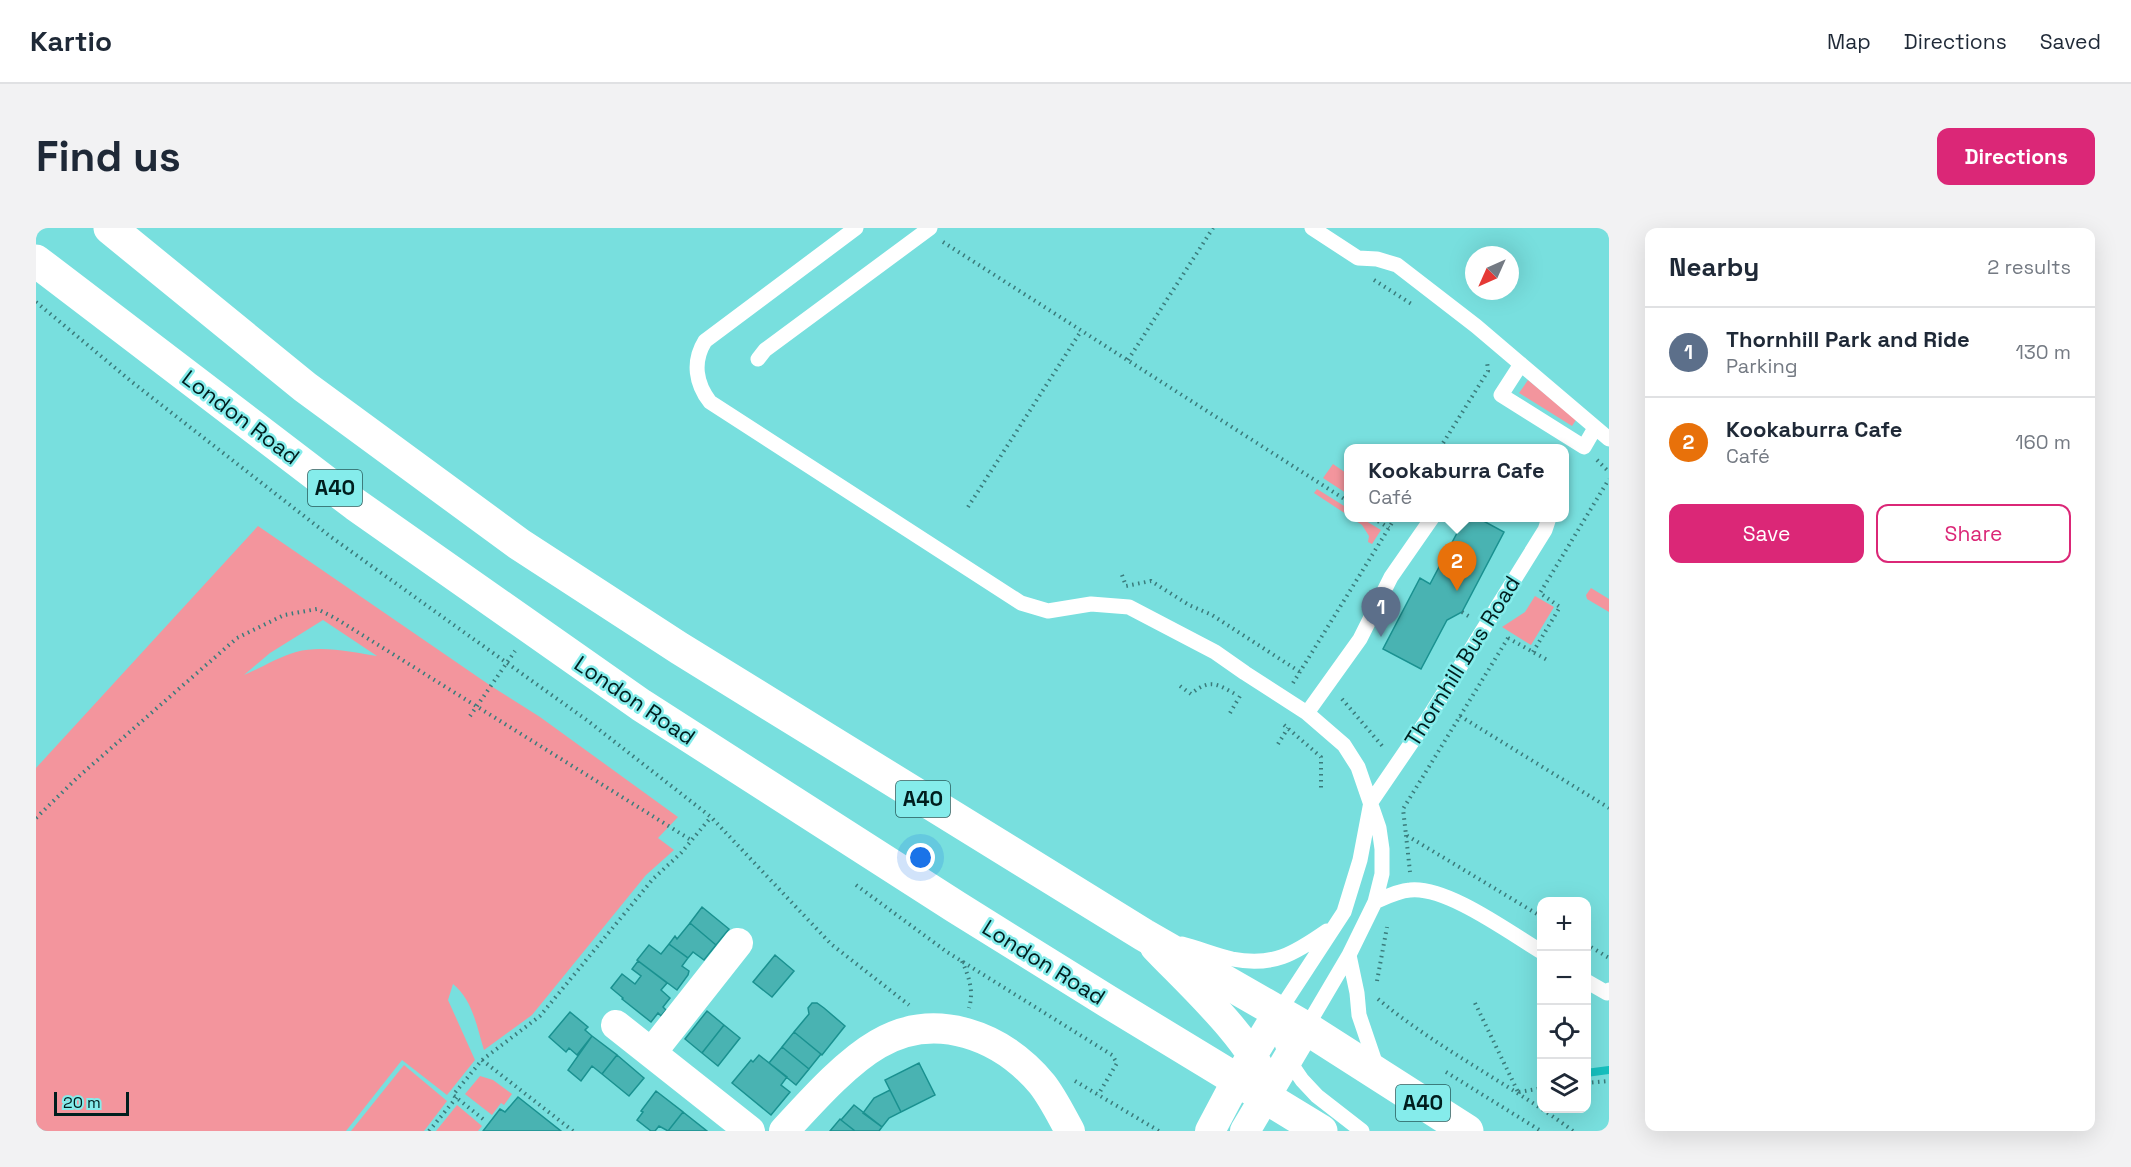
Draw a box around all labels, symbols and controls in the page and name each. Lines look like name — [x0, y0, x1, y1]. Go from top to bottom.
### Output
text: Kartio — [30, 23, 112, 59]
text: Map — [1827, 28, 1871, 55]
text: Directions — [1904, 28, 2007, 55]
text: Saved — [2040, 28, 2101, 55]
button: Directions — [1937, 128, 2095, 185]
text: Find us — [36, 130, 181, 183]
north arrow — [1465, 246, 1519, 300]
text: Nearby — [1669, 250, 1759, 284]
text: 2 results — [1987, 254, 2071, 280]
text: Thornhill Park and Ride — [1726, 325, 1970, 353]
text: 1 — [1684, 339, 1693, 365]
text: 130 m — [2015, 339, 2071, 365]
text: Parking — [1726, 353, 1798, 379]
street label: London Road — [177, 364, 305, 470]
text: Kookaburra Cafe — [1726, 415, 1902, 443]
text: 2 — [1683, 429, 1694, 455]
text: 160 m — [2015, 429, 2071, 455]
text: Café — [1726, 443, 1770, 469]
popup — [1344, 444, 1569, 522]
text: Kookaburra Cafe — [1368, 456, 1545, 484]
road number: A40 — [308, 470, 362, 506]
text: Café — [1368, 484, 1412, 510]
button: Save — [1669, 504, 1864, 563]
button: Share — [1876, 504, 2071, 563]
pin: 2 — [1438, 542, 1476, 591]
street label: Thornhill Bus Road — [1398, 570, 1526, 752]
pin: 1 — [1362, 588, 1400, 637]
street label: London Road — [569, 649, 701, 751]
road number: A40 — [896, 781, 950, 817]
your location — [906, 843, 935, 872]
map controls — [1537, 897, 1591, 1113]
button: + — [1537, 897, 1591, 951]
street label: London Road — [977, 913, 1111, 1011]
button: − — [1537, 951, 1591, 1005]
button: locate — [1537, 1005, 1591, 1059]
button: layers — [1537, 1059, 1591, 1113]
road number: A40 — [1396, 1085, 1450, 1121]
scale bar — [54, 1089, 129, 1116]
text: 20 m — [63, 1092, 101, 1113]

